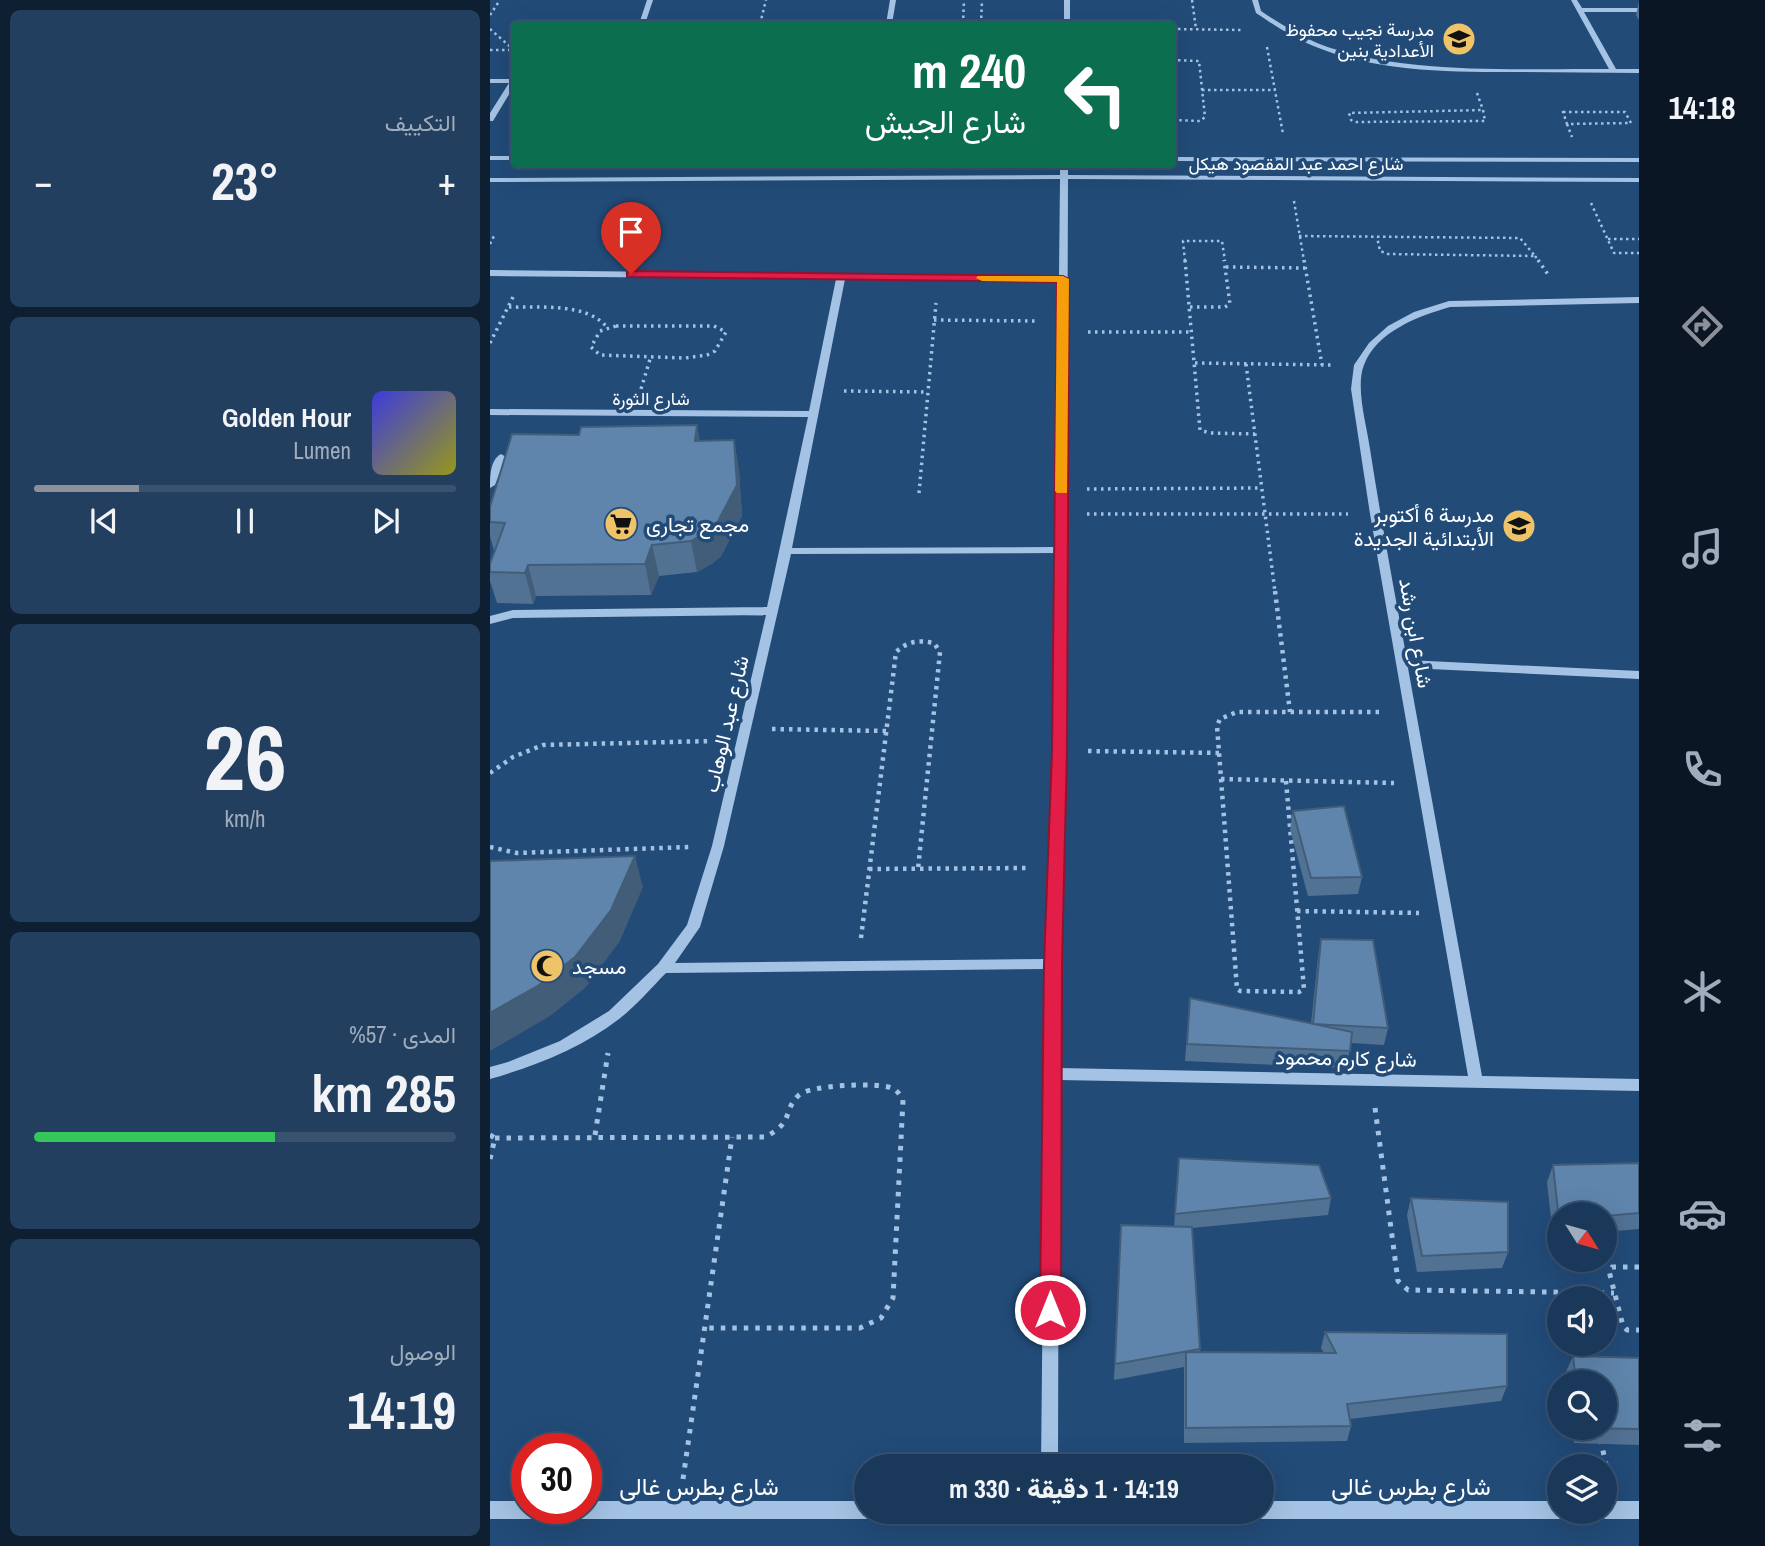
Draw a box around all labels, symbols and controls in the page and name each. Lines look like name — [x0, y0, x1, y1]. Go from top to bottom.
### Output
place label: مدرسة نجيب محفوظ الأعدادية بنين — [1286, 17, 1434, 63]
school or university icon: مدرسة نجيب محفوظ الأعدادية بنين — [1440, 20, 1478, 58]
text: 240 m — [912, 37, 1026, 103]
icon: left — [1050, 49, 1141, 140]
text: 14:18 — [1668, 86, 1736, 129]
text: شارع الجيش — [865, 100, 1026, 143]
text: التكييف — [385, 107, 456, 138]
text: 23° — [211, 146, 279, 216]
street label: شارع احمد عبد المقصود هيكل — [1189, 151, 1403, 176]
text: − — [34, 156, 52, 207]
text: + — [438, 156, 456, 207]
pin — [601, 202, 661, 274]
icon: arrive — [612, 213, 650, 251]
icon: directions — [1678, 302, 1727, 351]
street label: شارع الثورة — [612, 386, 690, 411]
text: Golden Hour — [222, 400, 351, 435]
text: Lumen — [293, 435, 351, 466]
place label: مدرسة 6 أكتوبر الأبتدائية الجديدة — [1354, 500, 1494, 553]
icon: previous — [85, 502, 123, 540]
icon: pause — [226, 502, 264, 540]
icon: next — [367, 502, 405, 540]
supermarket icon: مجمع تجارى — [602, 505, 640, 543]
school or university icon: مدرسة 6 أكتوبر الأبتدائية الجديدة — [1500, 507, 1538, 545]
place label: مجمع تجارى — [646, 510, 749, 539]
icon: music — [1678, 524, 1727, 573]
street label: شارع ابن رشد — [1392, 576, 1440, 690]
street label: شارع عبد الوهاب — [696, 653, 756, 795]
text: 26 — [204, 696, 287, 818]
icon: phone — [1678, 745, 1727, 794]
text: km/h — [225, 803, 265, 834]
mosque icon: مسجد — [528, 947, 566, 985]
place label: مسجد — [572, 952, 626, 981]
icon: climate — [1678, 967, 1727, 1016]
text: المدى · 57% — [349, 1019, 456, 1050]
street label: شارع كارم محمود — [1275, 1042, 1417, 1074]
text: 285 km — [311, 1058, 456, 1128]
icon: car — [1678, 1189, 1727, 1238]
north arrow — [1547, 1202, 1617, 1272]
map controls — [1547, 1202, 1617, 1524]
position arrow — [1013, 1273, 1087, 1347]
button: sound — [1547, 1286, 1617, 1356]
text: الوصول — [390, 1336, 456, 1367]
button: search — [1547, 1370, 1617, 1440]
text: 14:19 — [347, 1375, 456, 1445]
icon: filters — [1678, 1411, 1727, 1460]
speed limit sign: 30 — [511, 1433, 602, 1524]
button: layers — [1547, 1454, 1617, 1524]
street label: شارع بطرس غالى — [619, 1470, 779, 1503]
street label: شارع بطرس غالى — [1331, 1470, 1491, 1503]
text: 14:19 · 1 دقيقة · 330 m — [949, 1471, 1179, 1506]

